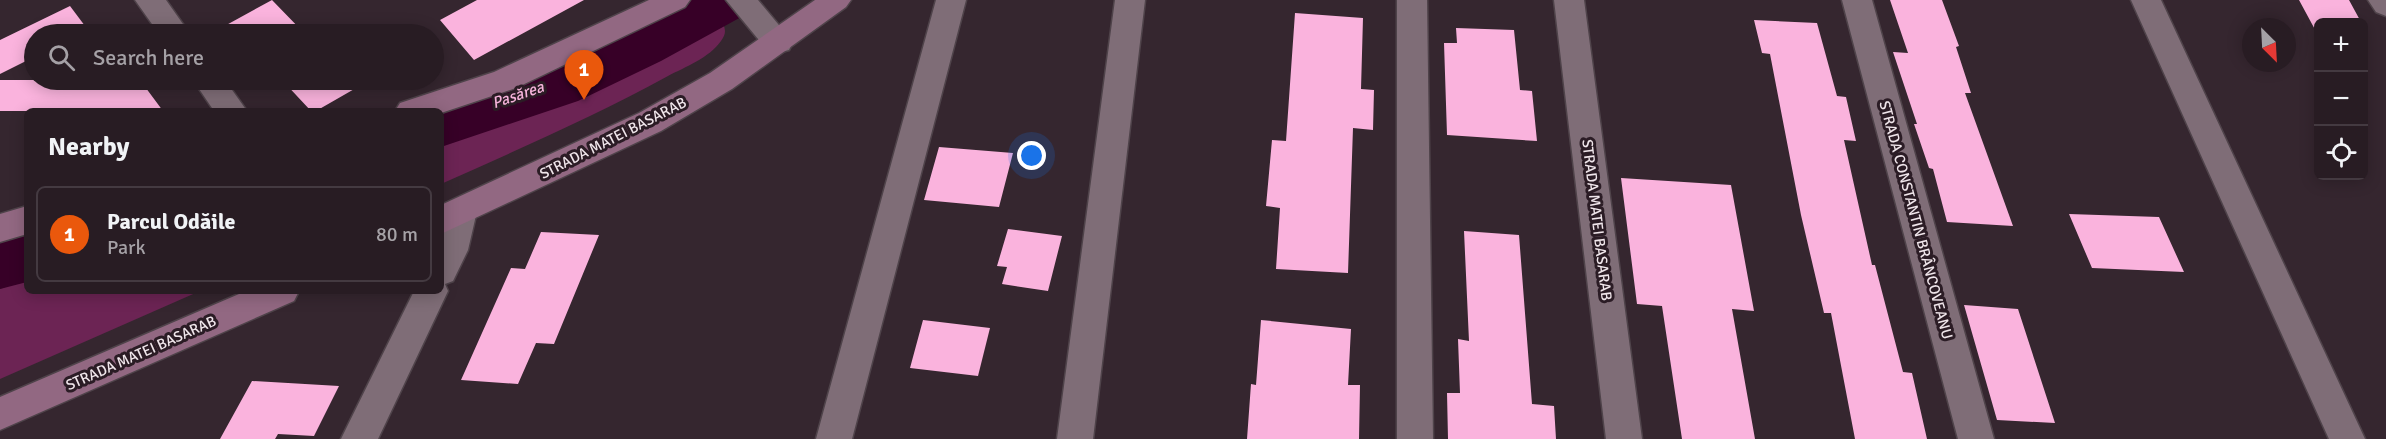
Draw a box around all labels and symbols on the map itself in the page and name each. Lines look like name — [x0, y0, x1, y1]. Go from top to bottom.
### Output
north arrow — [2242, 18, 2296, 72]
pin: 1 — [564, 51, 604, 100]
water label: Pasărea — [489, 77, 547, 113]
street label: STRADA MATEI BASARAB — [537, 93, 689, 183]
street label: STRADA CONSTANTIN BRÂNCOVEANU — [1875, 99, 1957, 341]
street label: STRADA MATEI BASARAB — [1578, 138, 1616, 302]
your location — [1017, 141, 1046, 170]
street label: STRADA MATEI BASARAB — [63, 312, 219, 394]

